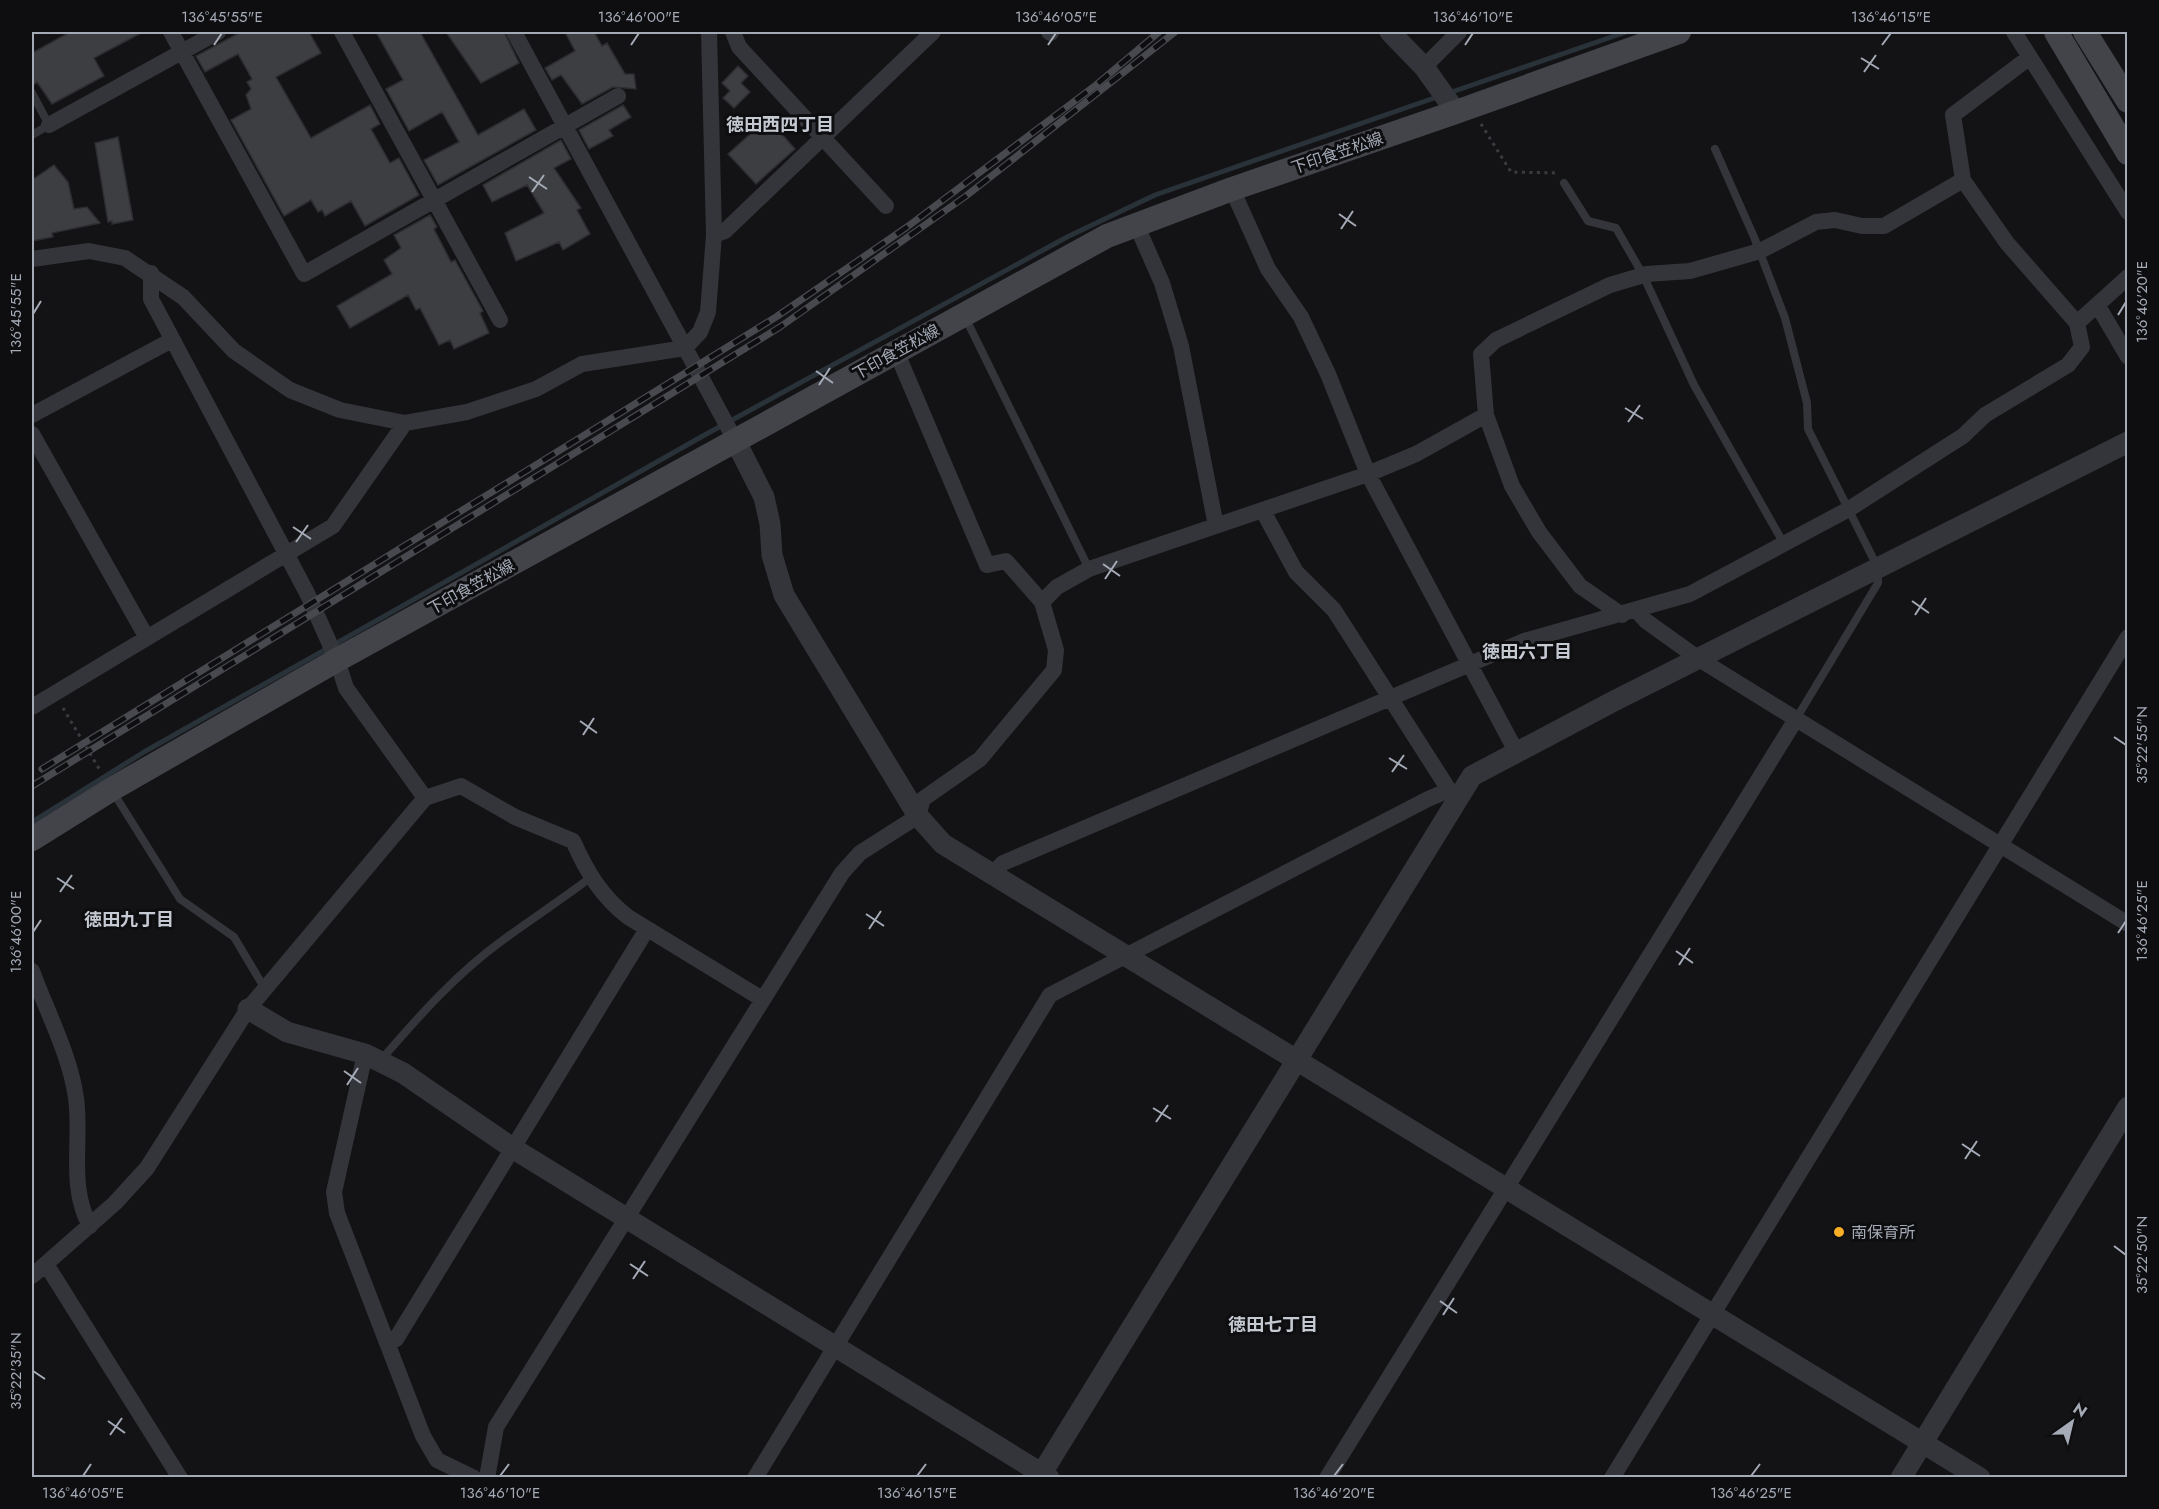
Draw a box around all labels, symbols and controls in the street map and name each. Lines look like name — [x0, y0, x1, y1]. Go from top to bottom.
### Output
text: 136°45'55"E — [181, 6, 263, 28]
text: 136°46'00"E — [598, 6, 680, 28]
text: 136°46'05"E — [1015, 6, 1097, 28]
text: 136°46'10"E — [1433, 6, 1513, 28]
text: 136°46'15"E — [1851, 6, 1931, 28]
district label: 徳田西四丁目 — [726, 112, 834, 138]
street label: 下印食笠松線 — [1288, 126, 1386, 180]
text: 136°46'20"E — [2131, 261, 2153, 343]
text: 136°45'55"E — [5, 273, 27, 355]
street label: 下印食笠松線 — [848, 319, 944, 385]
street label: 下印食笠松線 — [423, 554, 519, 620]
district label: 徳田六丁目 — [1482, 639, 1572, 665]
text: 35°22'55"N — [2131, 706, 2153, 784]
text: 136°46'25"E — [2131, 880, 2153, 962]
text: 136°46'00"E — [5, 891, 27, 973]
district label: 徳田九丁目 — [84, 907, 174, 933]
text: 35°22'50"N — [2131, 1216, 2153, 1294]
place label: 南保育所 — [1851, 1221, 1915, 1244]
marker: 南保育所 — [1832, 1225, 1846, 1239]
district label: 徳田七丁目 — [1228, 1312, 1318, 1338]
text: 35°22'35"N — [5, 1332, 27, 1410]
north arrow — [2042, 1392, 2102, 1452]
text: N — [2068, 1397, 2092, 1423]
text: 136°46'05"E — [42, 1482, 124, 1504]
text: 136°46'10"E — [460, 1482, 540, 1504]
text: 136°46'15"E — [877, 1482, 957, 1504]
text: 136°46'20"E — [1293, 1482, 1375, 1504]
text: 136°46'25"E — [1710, 1482, 1792, 1504]

